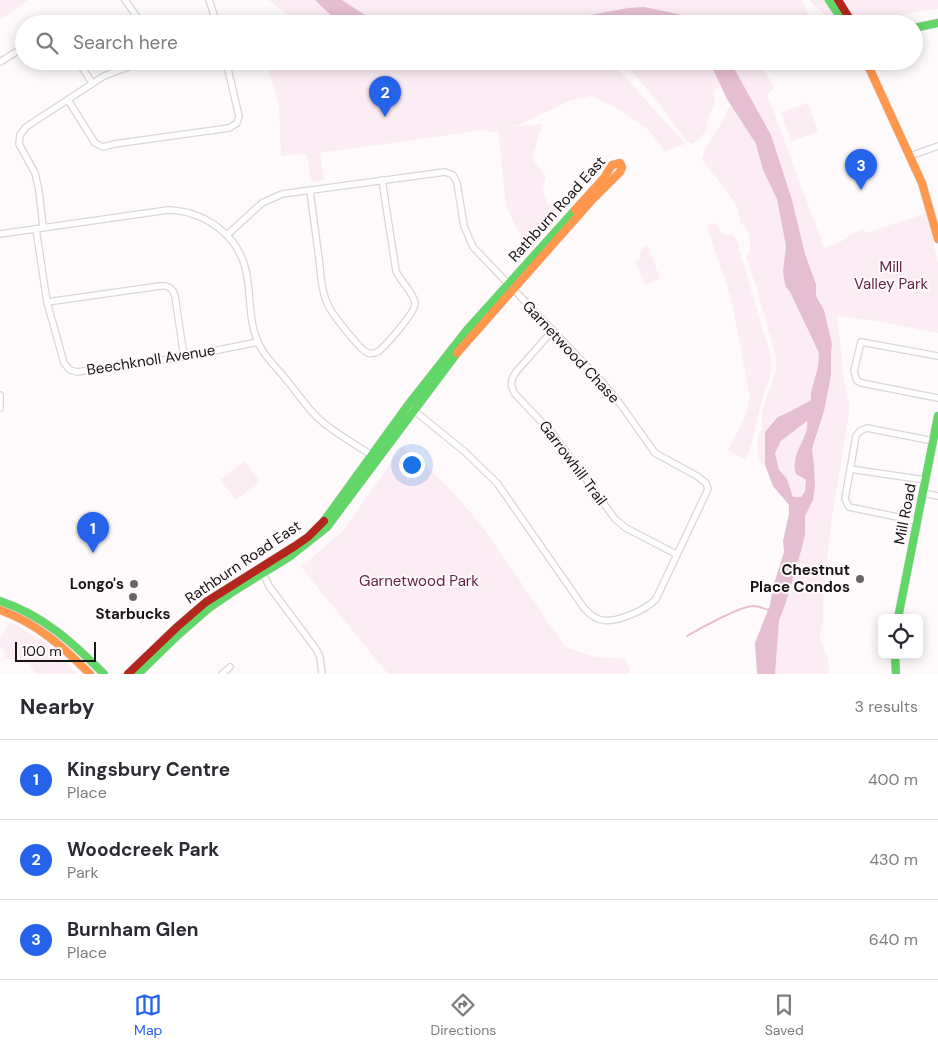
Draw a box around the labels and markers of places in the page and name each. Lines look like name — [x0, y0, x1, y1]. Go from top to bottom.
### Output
pin: 2 — [369, 76, 401, 117]
pin: 3 — [845, 149, 877, 190]
pin: 1 — [77, 512, 109, 553]
place label: Chestnut Place Condos — [750, 560, 850, 597]
marker: Chestnut Place Condos — [854, 573, 866, 585]
place label: Longo's — [70, 574, 124, 594]
marker: Longo's — [128, 578, 140, 590]
marker: Starbucks — [127, 591, 139, 603]
place label: Starbucks — [96, 604, 170, 624]

